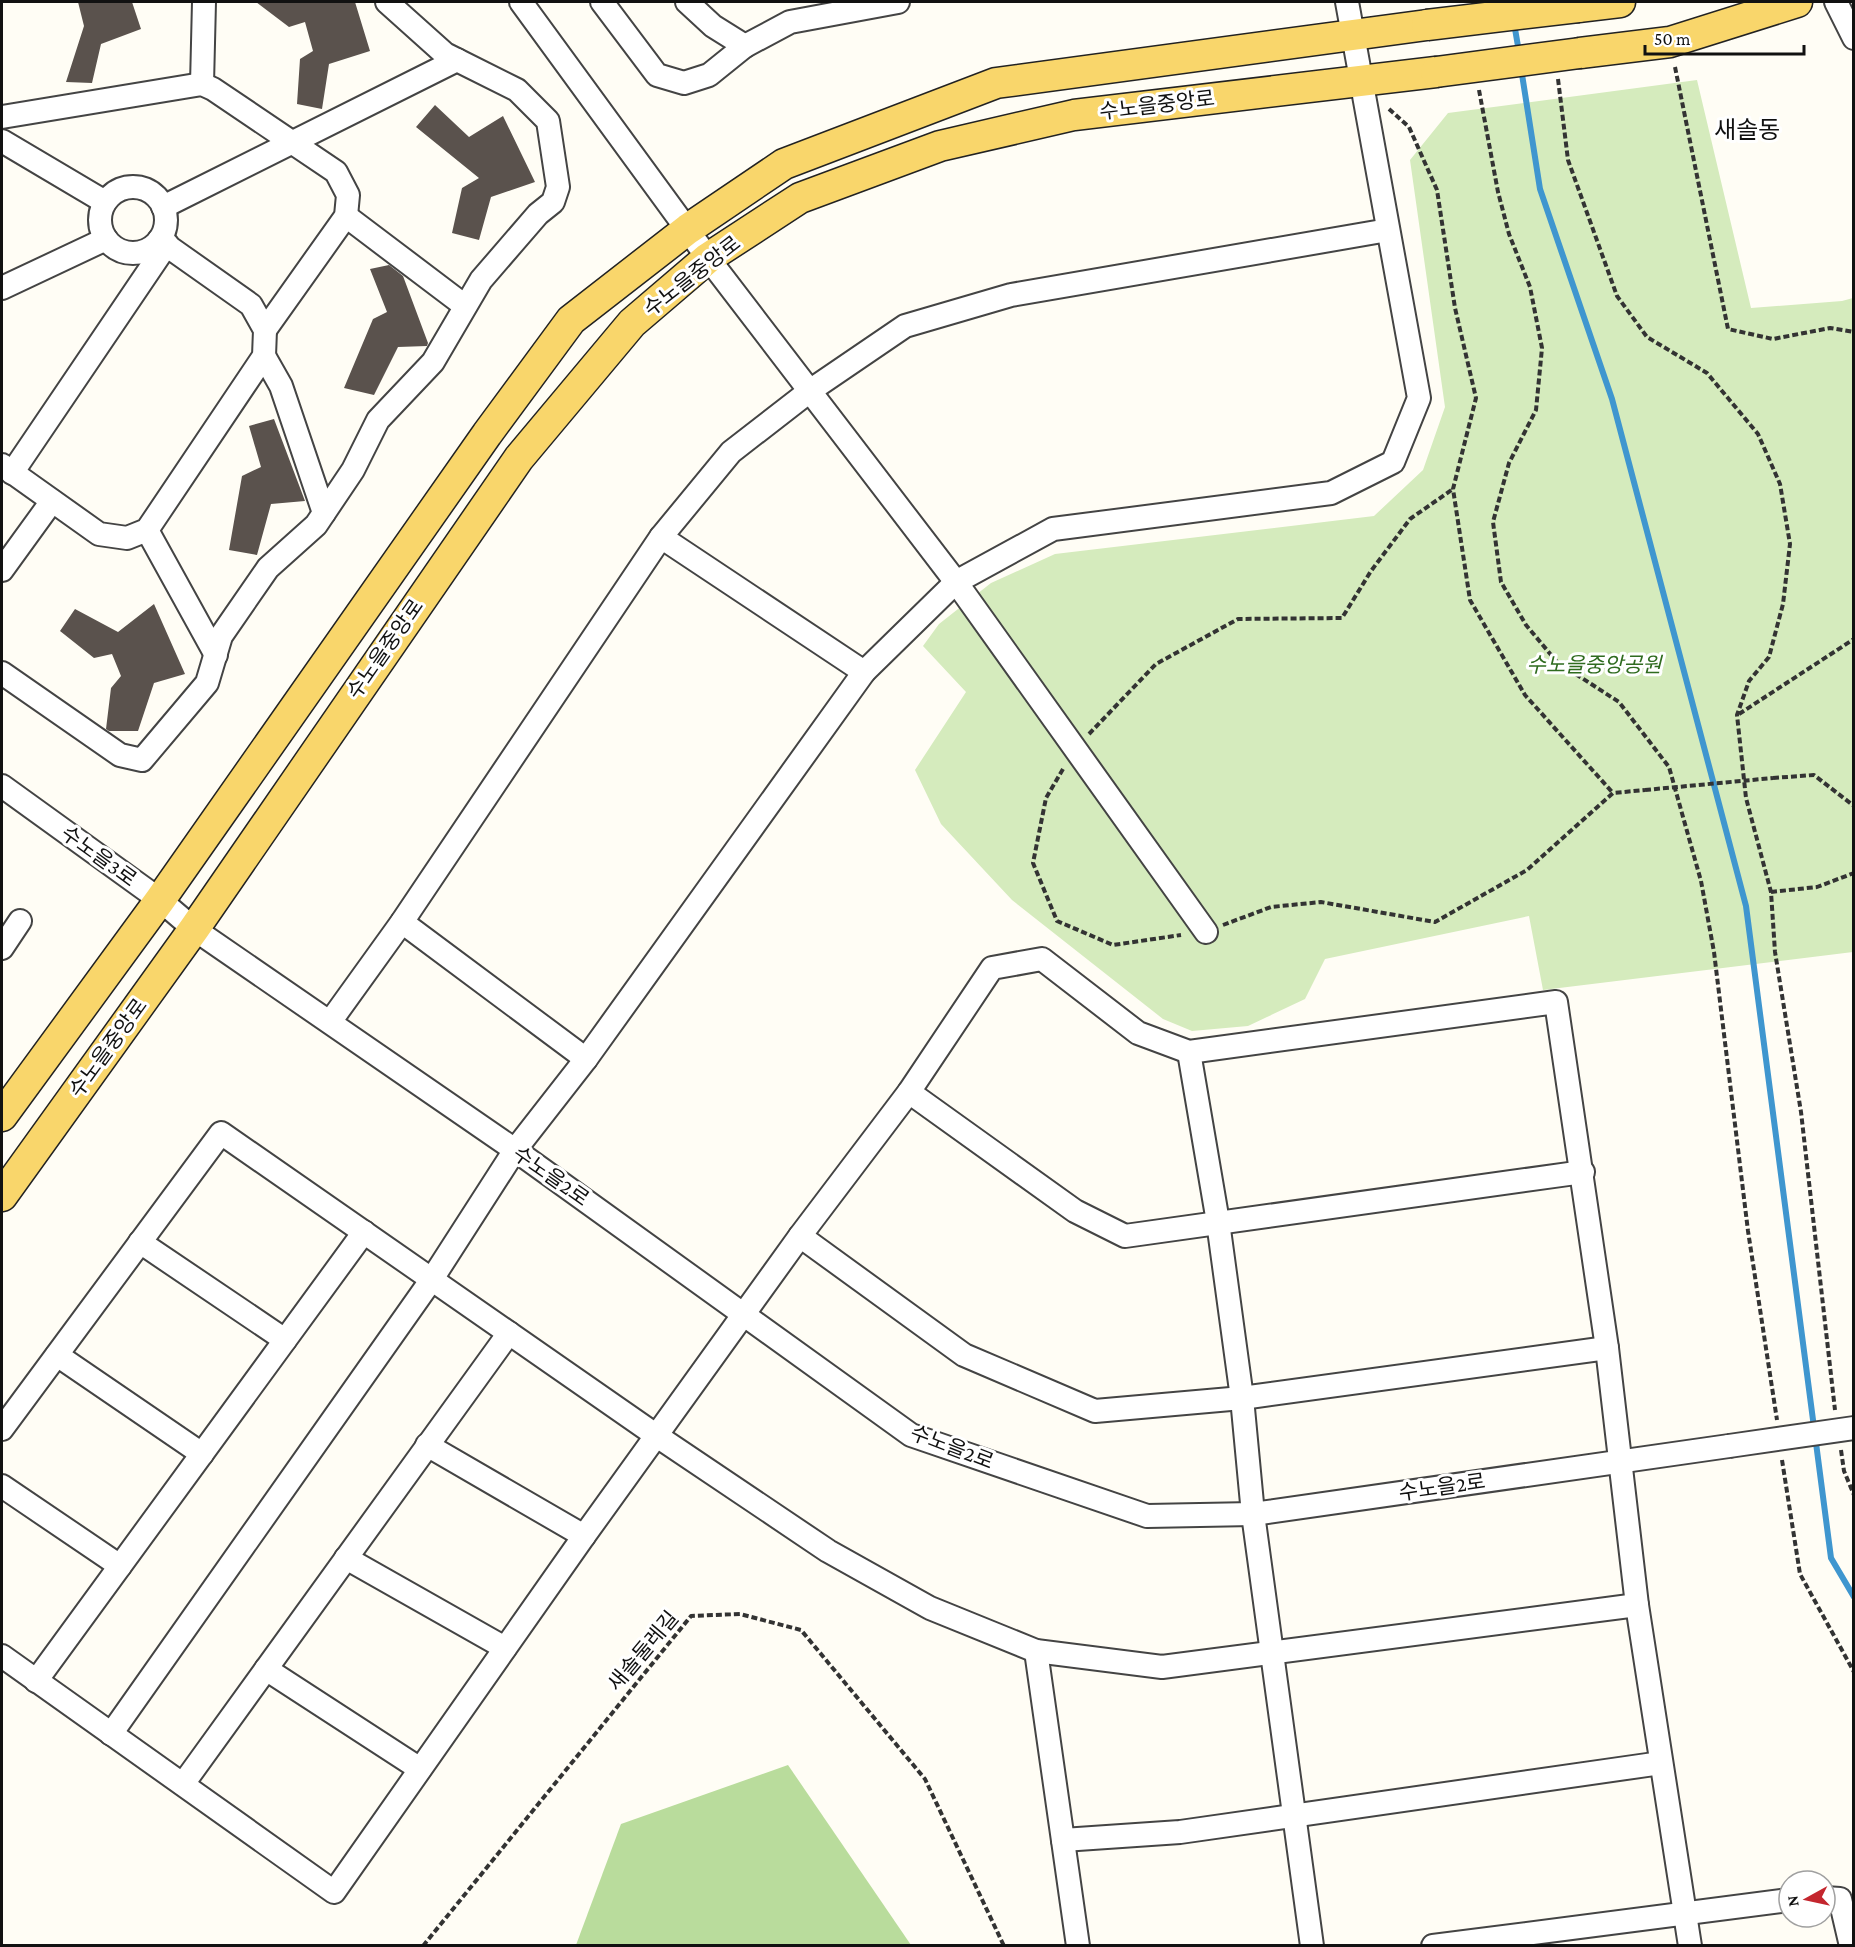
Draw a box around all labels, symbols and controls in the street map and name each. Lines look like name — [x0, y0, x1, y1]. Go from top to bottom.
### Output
scale bar — [1645, 18, 1804, 56]
text: 50 m — [1654, 29, 1691, 49]
street label: 수노을중앙로 — [1098, 86, 1216, 124]
district label: 새솔동 — [1714, 116, 1780, 143]
street label: 수노을중앙로 — [639, 231, 745, 321]
street label: 수노을중앙로 — [342, 595, 428, 703]
park label: 수노을중앙공원 — [1526, 653, 1663, 677]
street label: 수노을3로 — [57, 821, 141, 891]
street label: 수노을중앙로 — [64, 994, 152, 1102]
street label: 수노을2로 — [508, 1141, 594, 1211]
street label: 수노을2로 — [907, 1420, 997, 1474]
street label: 수노을2로 — [1397, 1469, 1487, 1505]
street label: 새솔둘레길 — [603, 1606, 683, 1696]
north arrow — [1777, 1869, 1837, 1929]
text: N — [1783, 1894, 1802, 1908]

